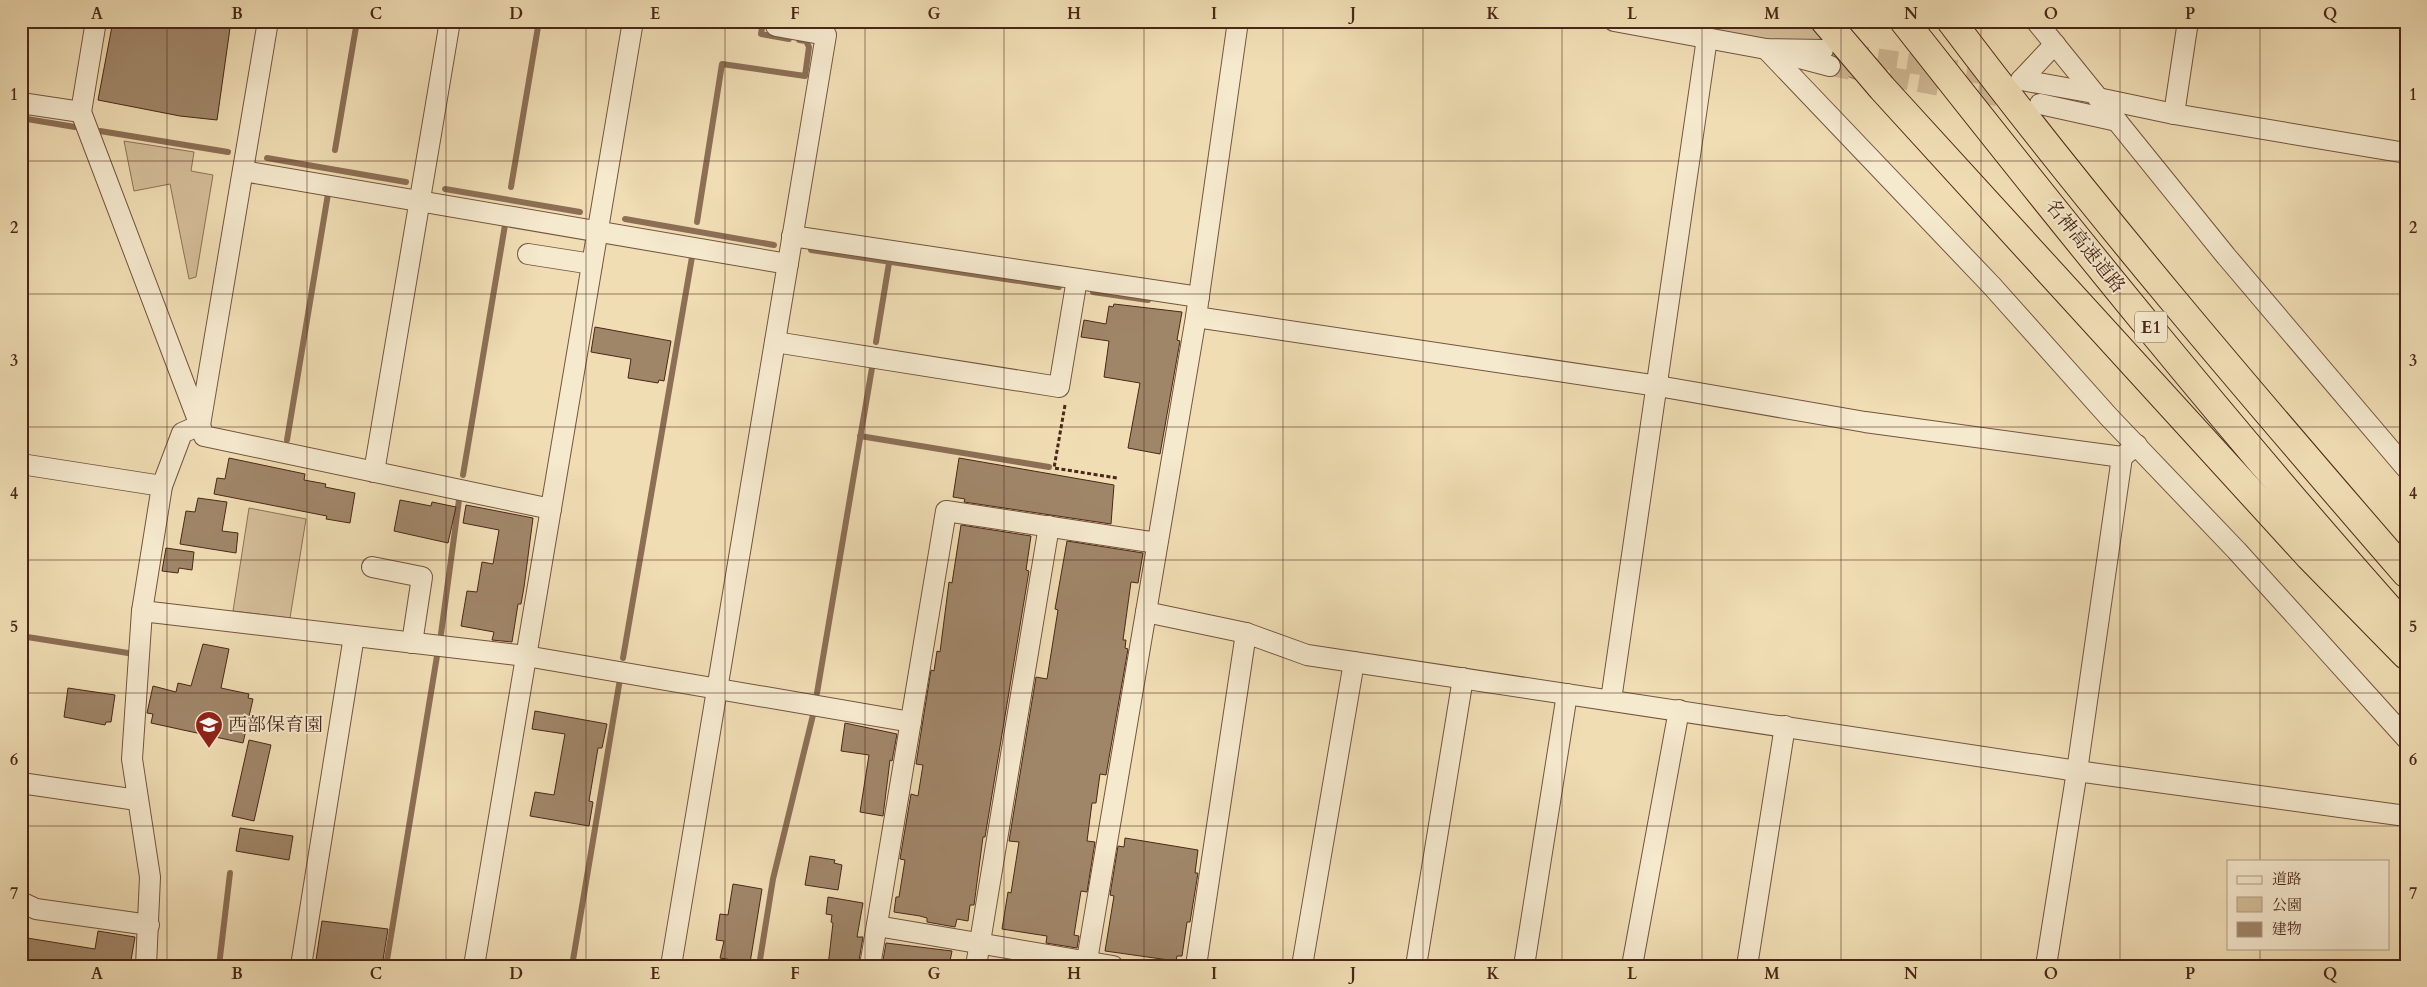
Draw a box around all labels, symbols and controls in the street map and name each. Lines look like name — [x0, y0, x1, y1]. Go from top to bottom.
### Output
text: A — [91, 3, 103, 25]
text: B — [231, 3, 243, 25]
text: C — [370, 3, 382, 25]
text: D — [509, 3, 523, 25]
text: E — [650, 3, 660, 25]
text: F — [790, 3, 800, 25]
text: G — [927, 3, 941, 25]
text: H — [1067, 3, 1081, 25]
text: I — [1211, 3, 1217, 25]
text: J — [1348, 3, 1356, 25]
text: K — [1487, 3, 1500, 25]
text: L — [1627, 3, 1638, 25]
text: M — [1764, 3, 1780, 25]
text: N — [1904, 3, 1918, 25]
text: O — [2044, 3, 2058, 25]
text: P — [2185, 3, 2195, 25]
text: Q — [2323, 3, 2337, 25]
text: 1 — [10, 84, 18, 106]
text: 1 — [2409, 84, 2417, 106]
street label: 名神高速道路 — [2039, 194, 2131, 298]
text: 2 — [10, 217, 18, 239]
text: 2 — [2409, 217, 2417, 239]
road number: E1 — [2135, 312, 2167, 342]
text: 3 — [10, 350, 18, 372]
text: 3 — [2409, 350, 2417, 372]
text: 4 — [10, 483, 18, 505]
text: 4 — [2409, 483, 2417, 505]
text: 5 — [10, 616, 18, 638]
text: 5 — [2409, 616, 2417, 638]
school or university icon: 西部保育園 — [194, 710, 224, 749]
place label: 西部保育園 — [228, 712, 323, 738]
text: 6 — [10, 749, 18, 771]
text: 6 — [2409, 749, 2417, 771]
legend — [2227, 860, 2390, 950]
text: 道路 — [2272, 869, 2302, 889]
text: 7 — [10, 883, 18, 905]
text: 7 — [2409, 883, 2417, 905]
text: 公園 — [2272, 895, 2302, 915]
text: 建物 — [2272, 919, 2302, 939]
text: A — [91, 963, 103, 985]
text: B — [231, 963, 243, 985]
text: C — [370, 963, 382, 985]
text: D — [509, 963, 523, 985]
text: E — [650, 963, 660, 985]
text: F — [790, 963, 800, 985]
text: G — [927, 963, 941, 985]
text: H — [1067, 963, 1081, 985]
text: I — [1211, 963, 1217, 985]
text: J — [1348, 963, 1356, 985]
text: K — [1487, 963, 1500, 985]
text: L — [1627, 963, 1638, 985]
text: M — [1764, 963, 1780, 985]
text: N — [1904, 963, 1918, 985]
text: O — [2044, 963, 2058, 985]
text: P — [2185, 963, 2195, 985]
text: Q — [2323, 963, 2337, 985]

